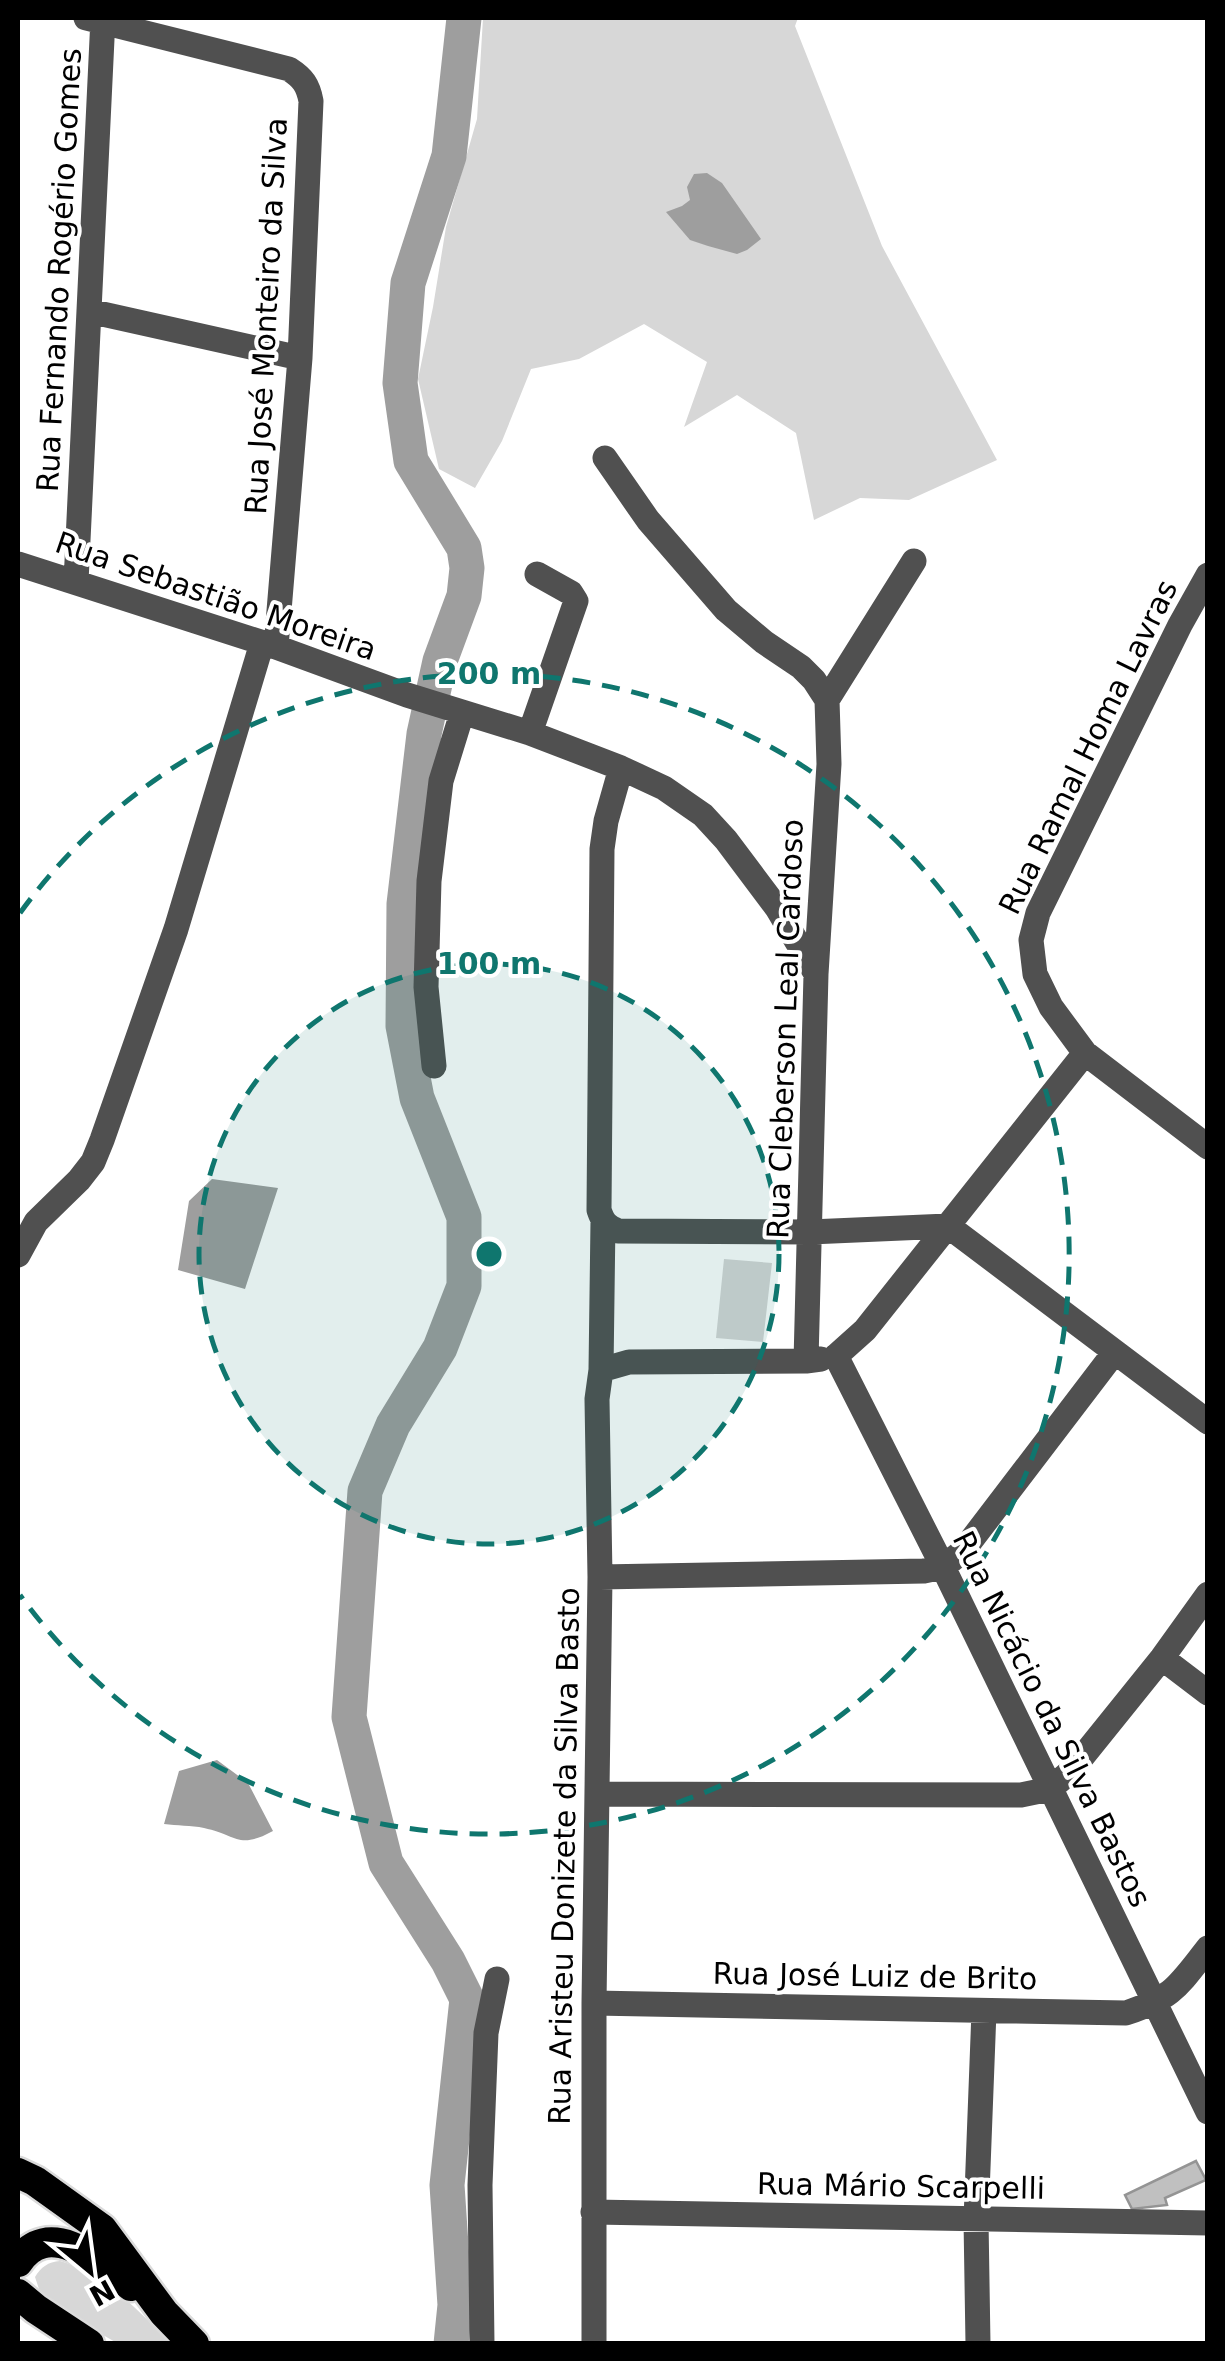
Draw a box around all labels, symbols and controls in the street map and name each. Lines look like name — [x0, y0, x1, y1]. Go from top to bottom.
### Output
street label: Rua Fernando Rogério Gomes — [30, 47, 88, 493]
street label: Rua José Monteiro da Silva — [238, 117, 294, 515]
street label: Rua Sebastião Moreira — [51, 525, 381, 667]
street label: Rua Ramal Homa Lavras — [992, 574, 1184, 920]
text: 200 m — [437, 656, 541, 691]
street label: Rua Cleberson Leal Cardoso — [760, 819, 810, 1239]
text: 100 m — [437, 946, 541, 981]
centre of rings — [471, 1236, 507, 1272]
street label: Rua Nicácio da Silva Bastos — [946, 1526, 1158, 1912]
street label: Rua Aristeu Donizete da Silva Basto — [542, 1587, 586, 2125]
street label: Rua José Luiz de Brito — [712, 1956, 1038, 1996]
street label: Rua Mário Scarpelli — [757, 2166, 1045, 2206]
north arrow — [40, 2221, 140, 2321]
text: N — [84, 2272, 120, 2313]

